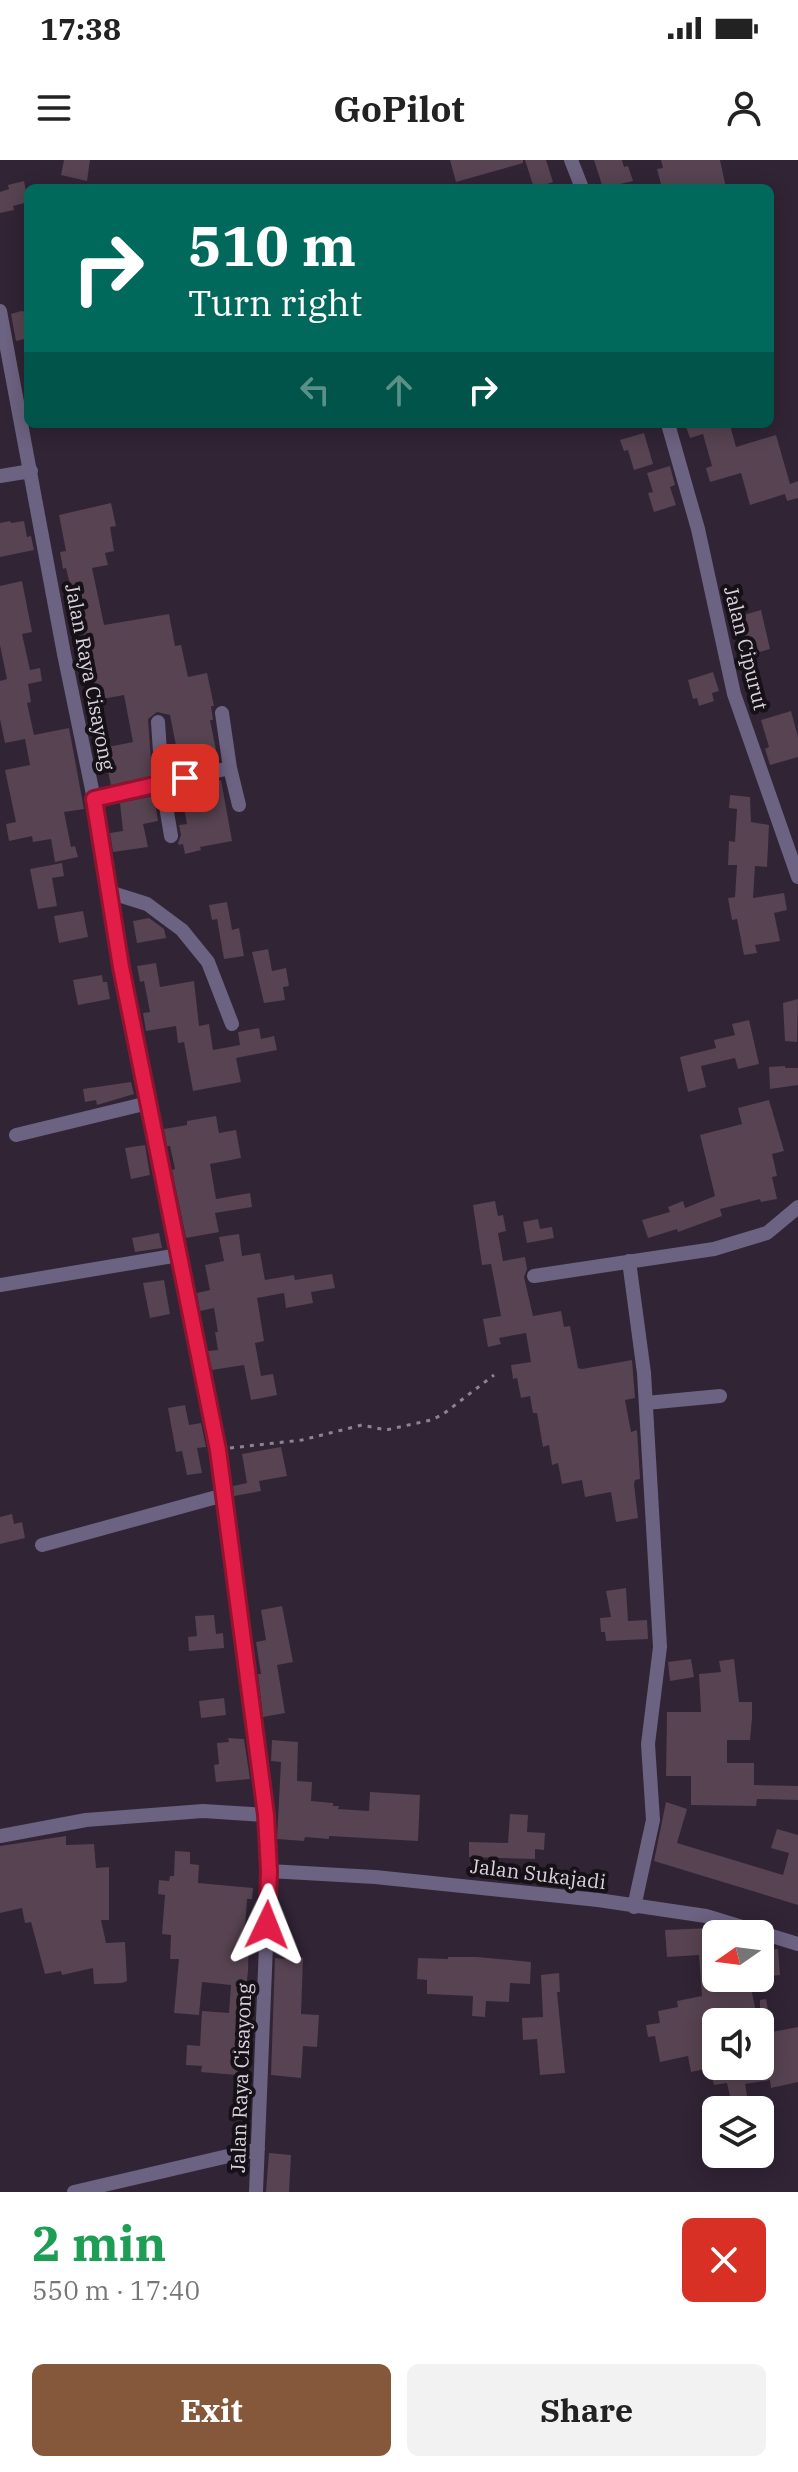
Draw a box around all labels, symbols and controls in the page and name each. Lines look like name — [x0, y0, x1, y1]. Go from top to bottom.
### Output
text: 17:38 — [40, 9, 121, 48]
text: GoPilot — [333, 85, 465, 132]
icon: menu — [32, 86, 76, 130]
icon: person — [722, 86, 766, 130]
text: 510 m — [188, 209, 356, 281]
icon: right — [56, 216, 160, 320]
text: Turn right — [188, 279, 362, 326]
icon: left — [293, 368, 337, 412]
icon: ahead — [377, 368, 421, 412]
icon: right — [461, 368, 505, 412]
street label: Jalan Raya Cisayong — [59, 581, 122, 773]
street label: Jalan Cipurut — [718, 583, 775, 713]
pin — [151, 744, 219, 812]
icon: arrive — [163, 756, 207, 800]
street label: Jalan Sukajadi — [469, 1852, 607, 1895]
position arrow — [225, 1883, 309, 1967]
north arrow — [702, 1920, 774, 1992]
map controls — [702, 1920, 774, 2168]
street label: Jalan Raya Cisayong — [224, 1983, 257, 2173]
button: sound — [702, 2008, 774, 2080]
button: layers — [702, 2096, 774, 2168]
text: 2 min — [32, 2212, 166, 2274]
button: close — [682, 2218, 766, 2302]
text: 550 m · 17:40 — [32, 2273, 200, 2307]
button: Exit — [32, 2364, 391, 2456]
button: Share — [407, 2364, 766, 2456]

